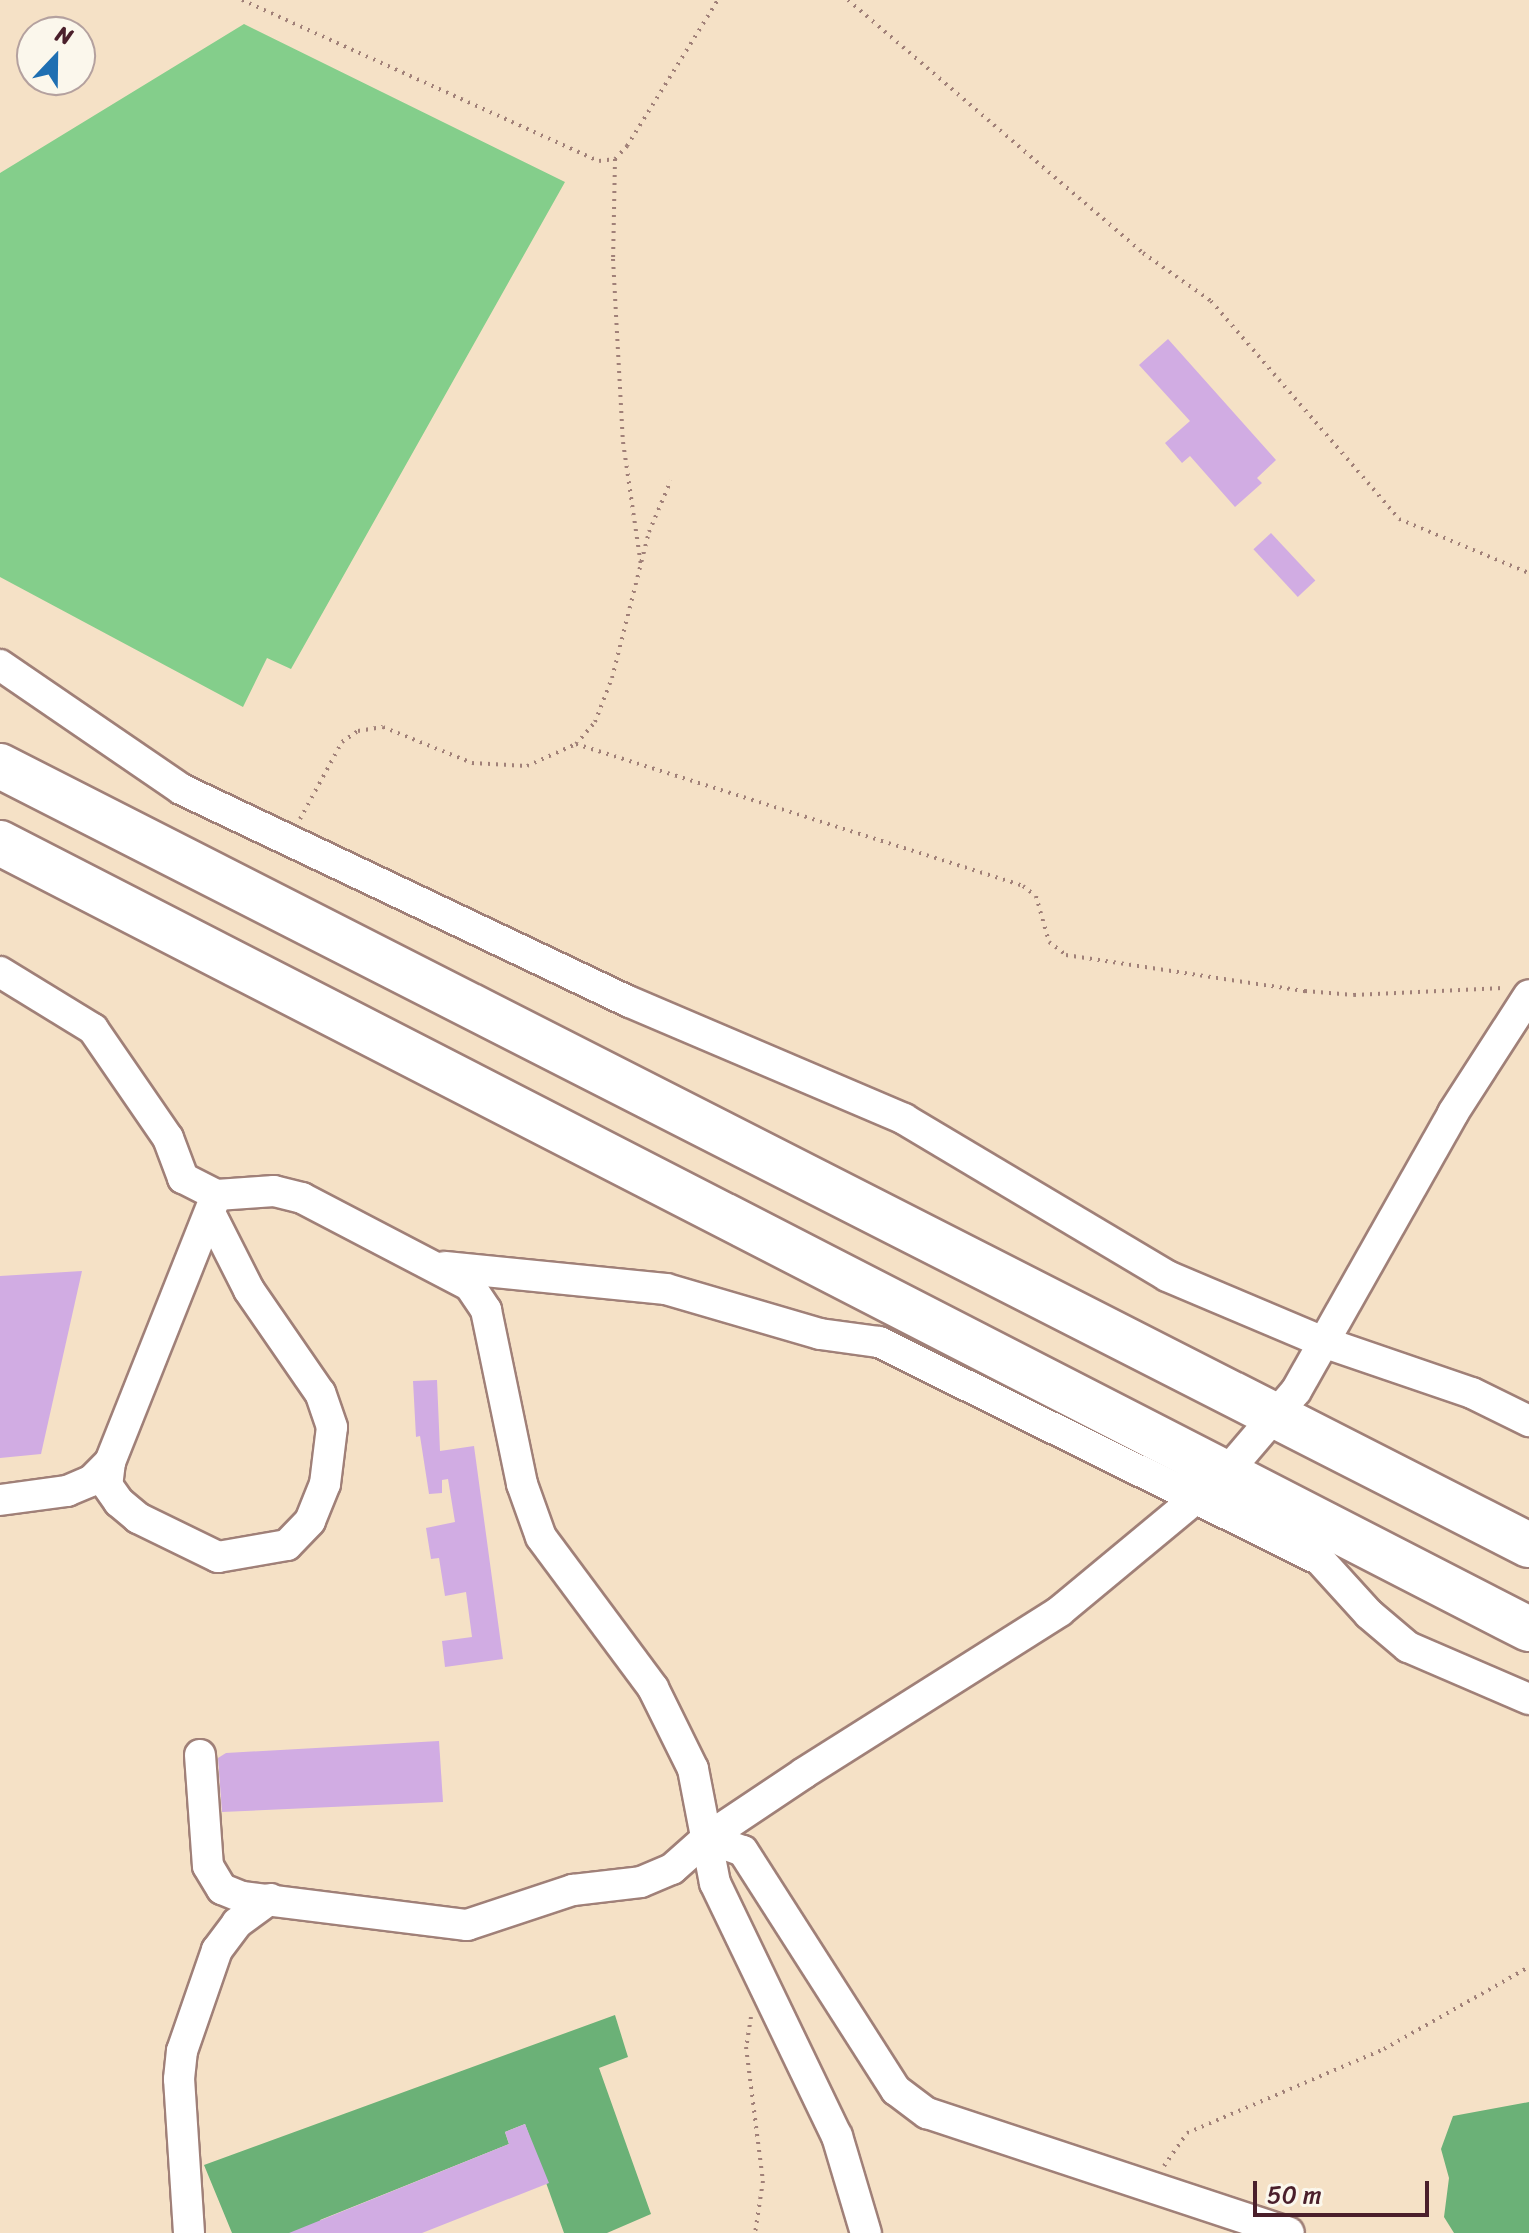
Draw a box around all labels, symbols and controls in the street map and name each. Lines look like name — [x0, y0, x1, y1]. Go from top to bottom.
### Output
text: N — [50, 14, 79, 56]
north arrow — [16, 16, 96, 96]
scale bar — [1257, 2165, 1433, 2215]
text: 50 m — [1267, 2174, 1322, 2216]

